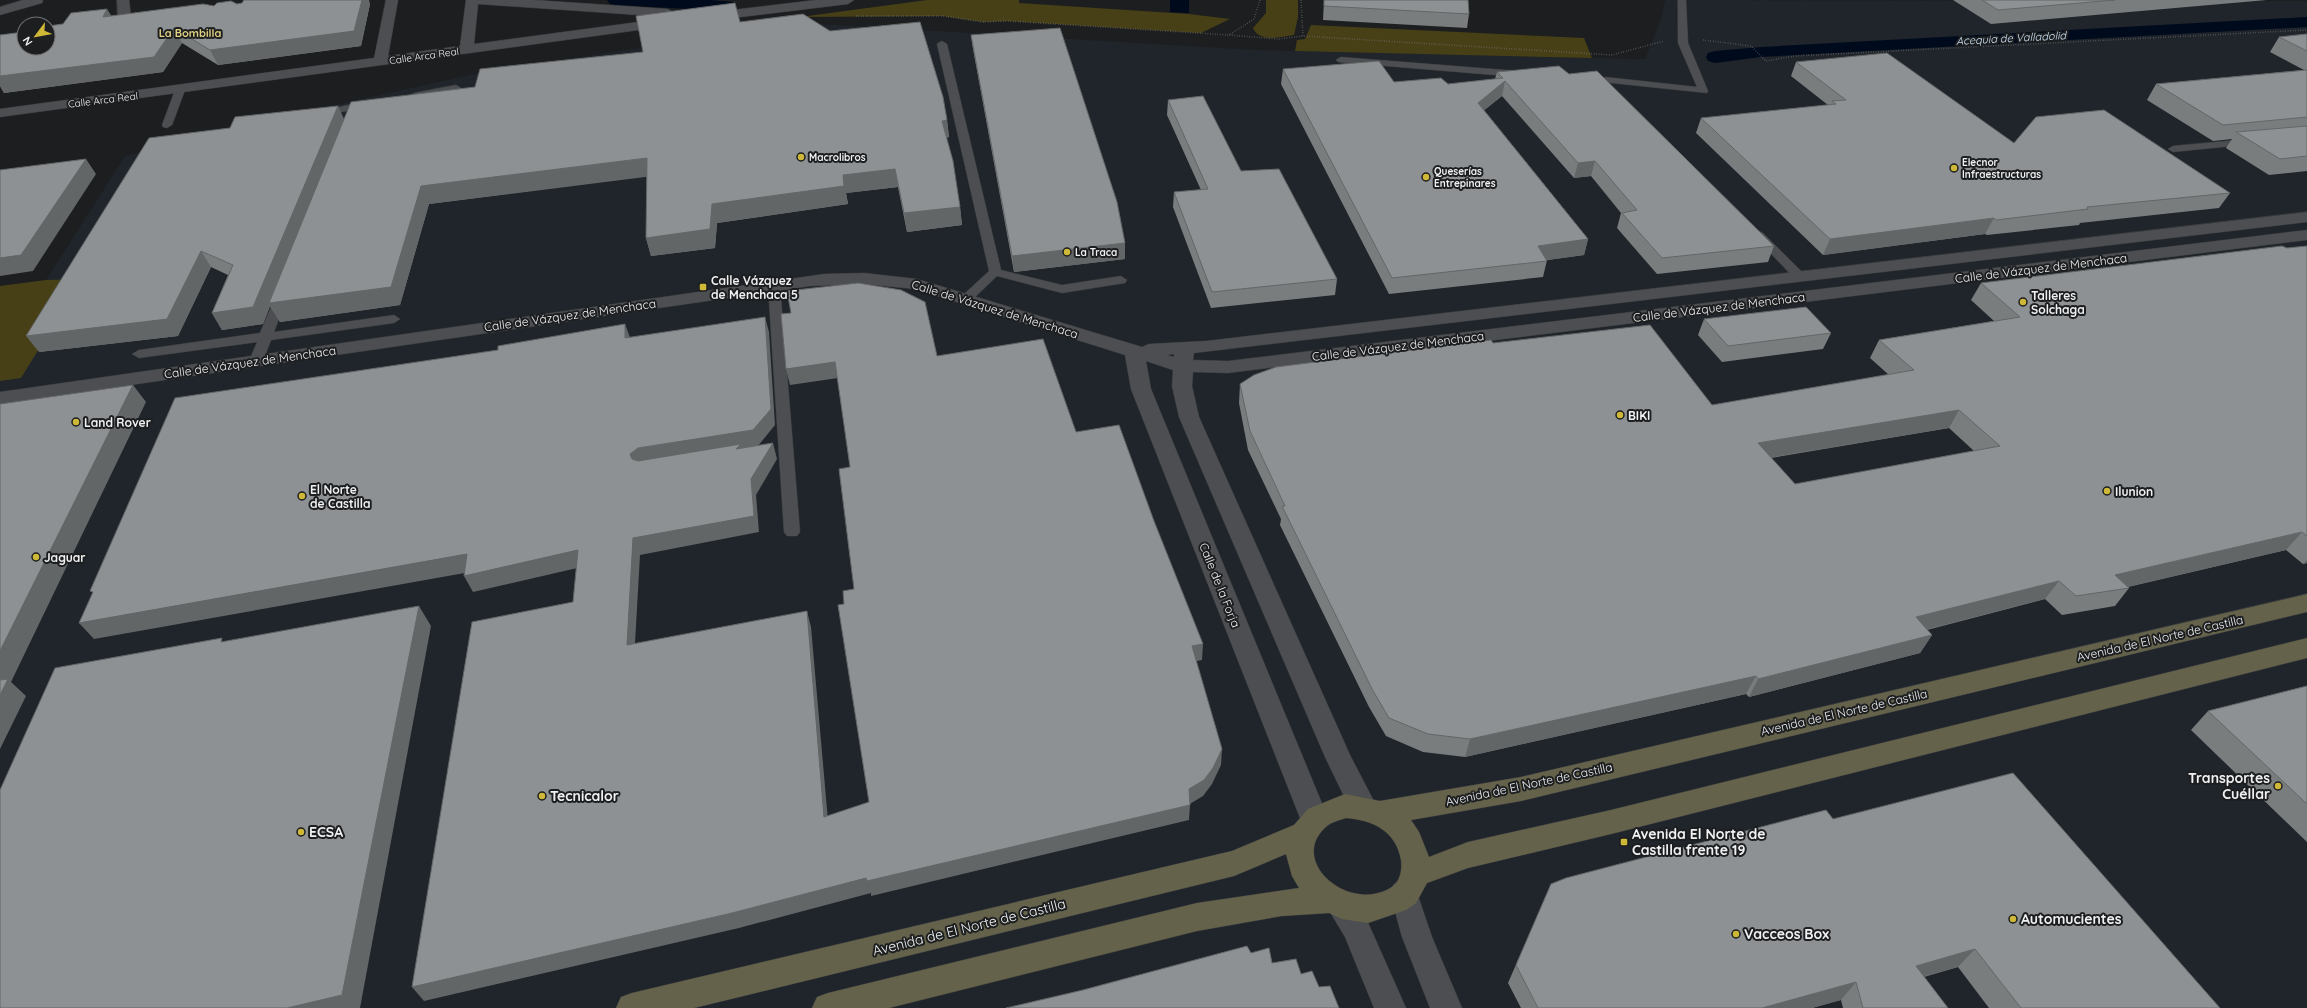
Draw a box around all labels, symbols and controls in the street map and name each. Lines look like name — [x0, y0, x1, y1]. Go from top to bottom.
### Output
north arrow — [16, 16, 56, 56]
district label: La Bombilla — [159, 26, 221, 40]
water label: Acequia de Valladolid — [1956, 28, 2068, 48]
text: N — [19, 34, 36, 48]
street label: Calle Arca Real — [388, 45, 460, 67]
street label: Calle Arca Real — [67, 89, 139, 111]
place label: Macrolibros — [809, 151, 866, 164]
marker: Macrolibros — [796, 152, 806, 162]
place label: Elecnor Infraestructuras — [1962, 156, 2041, 181]
marker: Elecnor Infraestructuras — [1949, 163, 1959, 173]
place label: Queserías Entrepinares — [1434, 165, 1496, 190]
marker: Queserías Entrepinares — [1421, 172, 1431, 182]
place label: La Traca — [1075, 246, 1117, 259]
marker: La Traca — [1062, 247, 1072, 257]
street label: Calle de Vázquez de Menchaca — [1954, 250, 2128, 286]
place label: Calle Vázquez de Menchaca 5 — [711, 273, 798, 302]
street label: Calle de Vázquez de Menchaca — [910, 276, 1080, 342]
marker: Calle Vázquez de Menchaca 5 — [698, 282, 708, 292]
place label: Talleres Solchaga — [2031, 288, 2085, 317]
street label: Calle de Vázquez de Menchaca — [1632, 289, 1806, 325]
street label: Calle de Vázquez de Menchaca — [483, 296, 657, 334]
marker: Talleres Solchaga — [2018, 297, 2028, 307]
street label: Calle de Vázquez de Menchaca — [1311, 328, 1485, 364]
street label: Calle de Vázquez de Menchaca — [163, 343, 337, 381]
place label: BIKI — [1628, 408, 1650, 423]
marker: BIKI — [1615, 410, 1625, 420]
place label: Land Rover — [84, 415, 151, 430]
marker: Land Rover — [71, 417, 81, 427]
place label: El Norte de Castilla — [310, 482, 371, 511]
place label: Ilunion — [2115, 484, 2153, 499]
marker: Ilunion — [2102, 486, 2112, 496]
marker: El Norte de Castilla — [297, 491, 307, 501]
street label: Calle de la Forja — [1196, 540, 1244, 630]
place label: Jaguar — [44, 550, 86, 565]
marker: Jaguar — [31, 552, 41, 562]
street label: Avenida de El Norte de Castilla — [2075, 612, 2245, 664]
street label: Avenida de El Norte de Castilla — [1759, 686, 1929, 738]
street label: Avenida de El Norte de Castilla — [1444, 759, 1614, 809]
place label: Transportes Cuéllar — [2188, 769, 2270, 803]
marker: Transportes Cuéllar — [2273, 781, 2283, 791]
place label: Tecnicalor — [550, 787, 619, 805]
marker: Tecnicalor — [537, 791, 547, 801]
place label: ECSA — [309, 823, 343, 841]
place label: Avenida El Norte de Castilla frente 19 — [1632, 825, 1765, 859]
marker: ECSA — [296, 827, 306, 837]
marker: Avenida El Norte de Castilla frente 19 — [1619, 837, 1629, 847]
street label: Avenida de El Norte de Castilla — [871, 894, 1067, 960]
place label: Automucientes — [2021, 910, 2122, 928]
marker: Automucientes — [2008, 914, 2018, 924]
place label: Vacceos Box — [1744, 925, 1829, 943]
marker: Vacceos Box — [1731, 929, 1741, 939]

